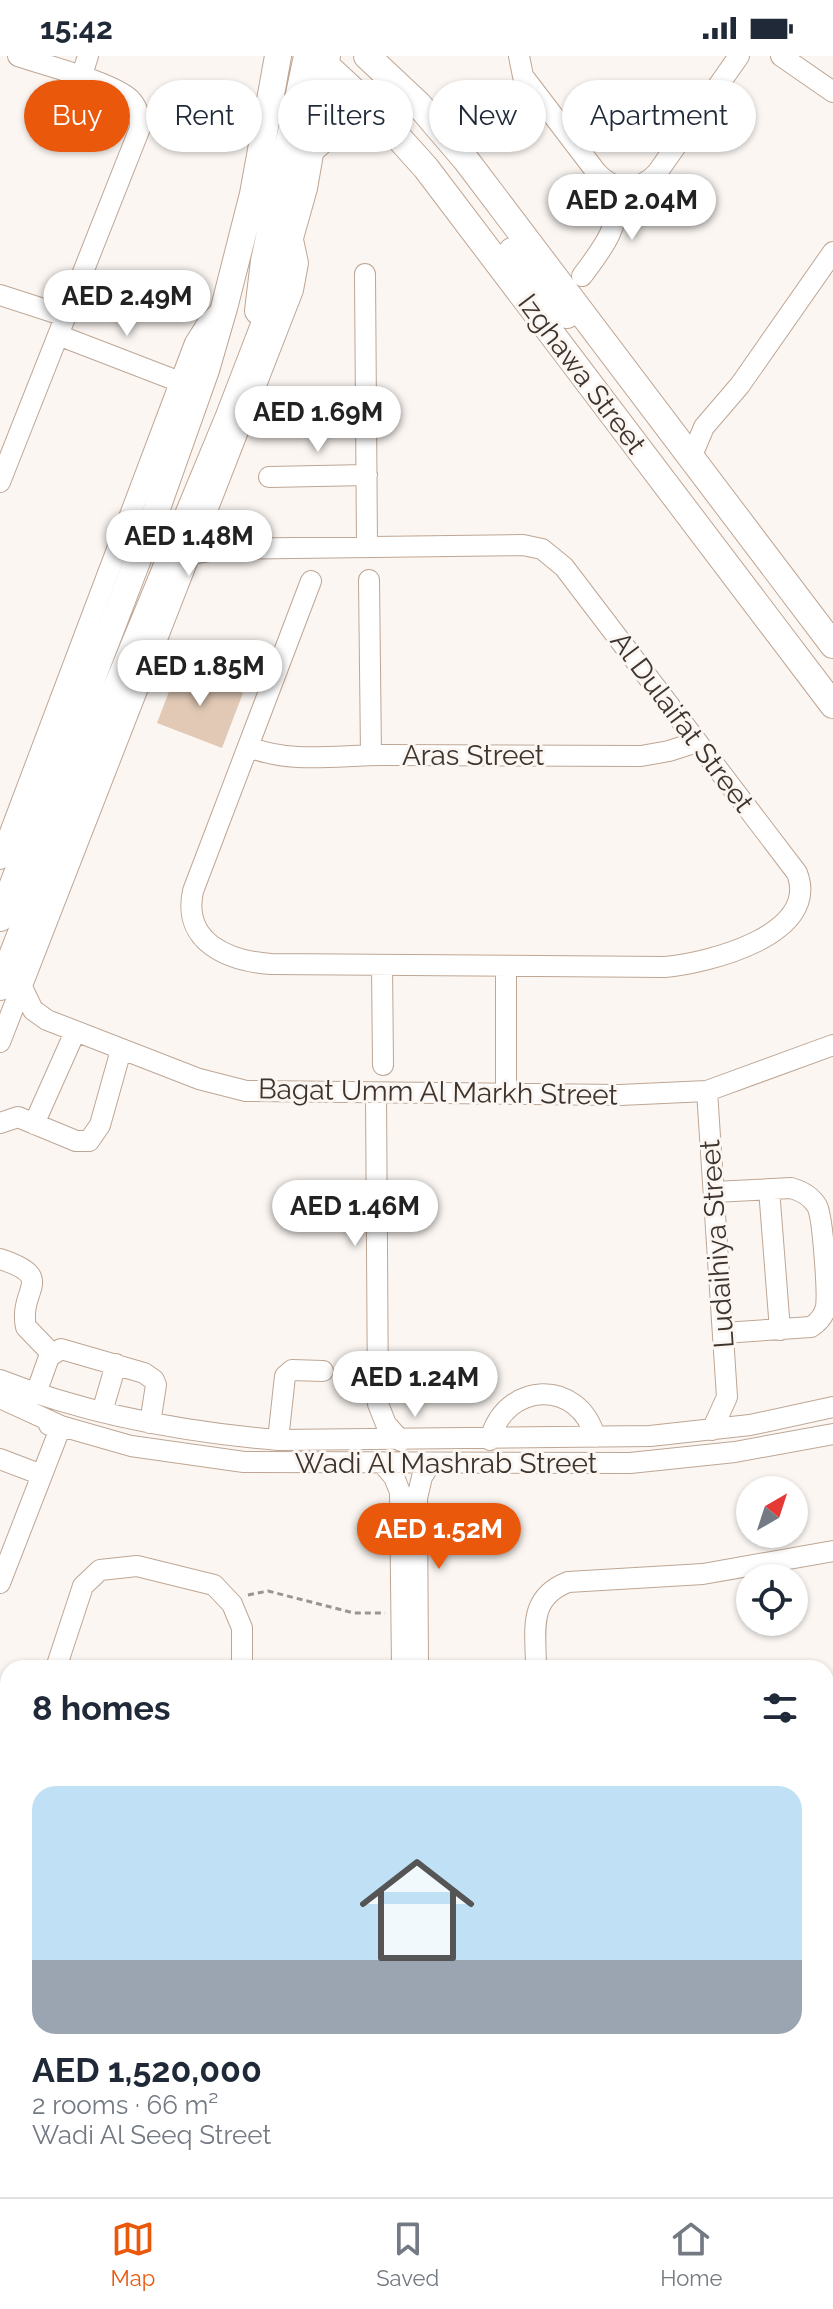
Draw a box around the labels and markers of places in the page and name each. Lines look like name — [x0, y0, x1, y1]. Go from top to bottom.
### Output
pin: AED 2.04M — [540, 174, 724, 242]
pin: AED 2.49M — [35, 270, 219, 338]
pin: AED 1.69M — [226, 386, 410, 454]
pin: AED 1.48M — [97, 510, 281, 578]
pin: AED 1.85M — [108, 640, 292, 708]
pin: AED 1.46M — [263, 1180, 447, 1248]
pin: AED 1.24M — [323, 1351, 507, 1419]
pin: AED 1.52M — [347, 1503, 531, 1571]

